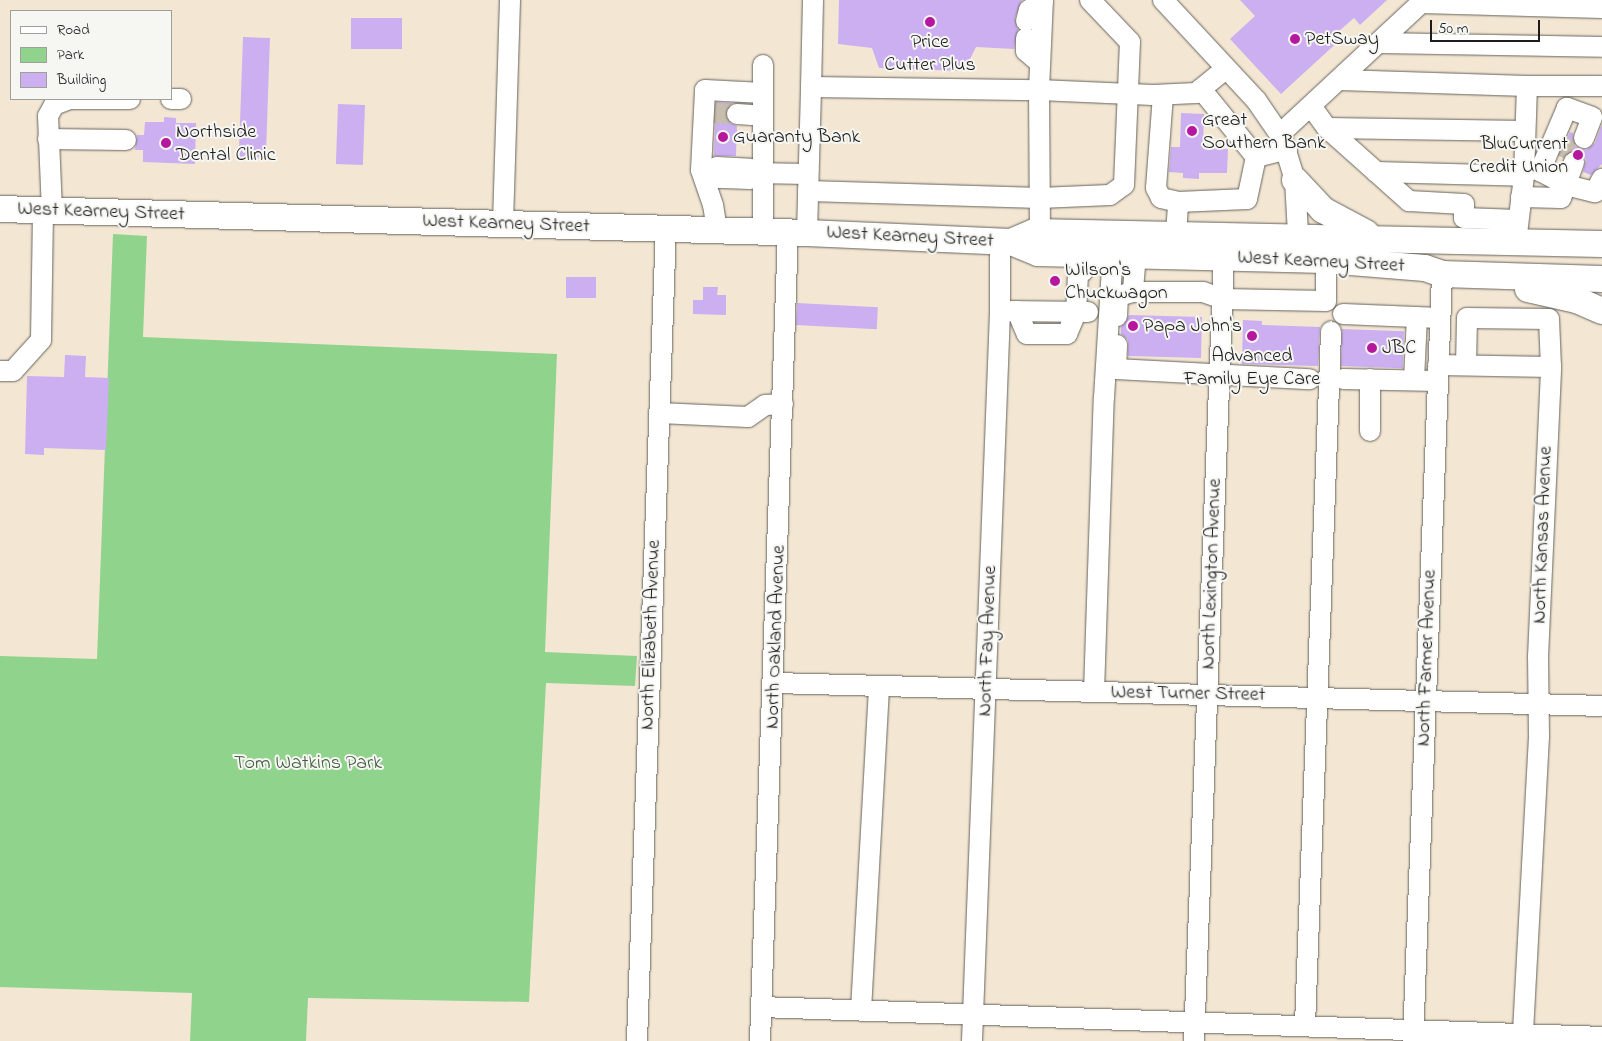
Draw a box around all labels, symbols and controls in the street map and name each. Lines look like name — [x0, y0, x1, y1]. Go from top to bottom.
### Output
legend — [10, 10, 172, 100]
scale bar — [1432, 10, 1542, 42]
marker: Price Cutter Plus — [924, 16, 936, 28]
text: 50 m — [1438, 18, 1468, 40]
text: Road — [57, 19, 90, 41]
place label: PetSway — [1305, 27, 1379, 51]
place label: Price Cutter Plus — [884, 30, 976, 77]
marker: PetSway — [1289, 33, 1301, 45]
text: Park — [57, 44, 84, 66]
text: Building — [57, 69, 106, 91]
place label: Great Southern Bank — [1202, 108, 1326, 155]
place label: Northside Dental Clinic — [176, 120, 276, 167]
place label: Guaranty Bank — [733, 125, 860, 149]
marker: Great Southern Bank — [1186, 125, 1198, 137]
marker: Guaranty Bank — [717, 131, 729, 143]
place label: BluCurrent Credit Union — [1469, 132, 1568, 179]
marker: Northside Dental Clinic — [160, 137, 172, 149]
marker: BluCurrent Credit Union — [1572, 149, 1584, 161]
street label: West Kearney Street — [17, 197, 185, 227]
street label: West Kearney Street — [422, 209, 590, 239]
street label: West Kearney Street — [826, 221, 994, 253]
street label: West Kearney Street — [1237, 246, 1405, 278]
place label: Wilson's Chuckwagon — [1065, 258, 1168, 305]
marker: Wilson's Chuckwagon — [1049, 275, 1061, 287]
place label: Papa John's — [1143, 314, 1242, 338]
marker: Papa John's — [1127, 320, 1139, 332]
marker: Advanced Family Eye Care — [1246, 330, 1258, 342]
place label: JBC — [1382, 336, 1416, 360]
marker: JBC — [1366, 342, 1378, 354]
place label: Advanced Family Eye Care — [1184, 344, 1320, 391]
street label: North Kansas Avenue — [1528, 446, 1558, 624]
street label: North Lexington Avenue — [1197, 478, 1227, 670]
street label: North Elizabeth Avenue — [636, 540, 666, 730]
street label: North Oakland Avenue — [761, 545, 791, 729]
street label: North Fay Avenue — [973, 565, 1003, 717]
street label: North Farmer Avenue — [1412, 569, 1442, 747]
street label: West Turner Street — [1110, 681, 1266, 707]
park label: Tom Watkins Park — [234, 751, 382, 775]

